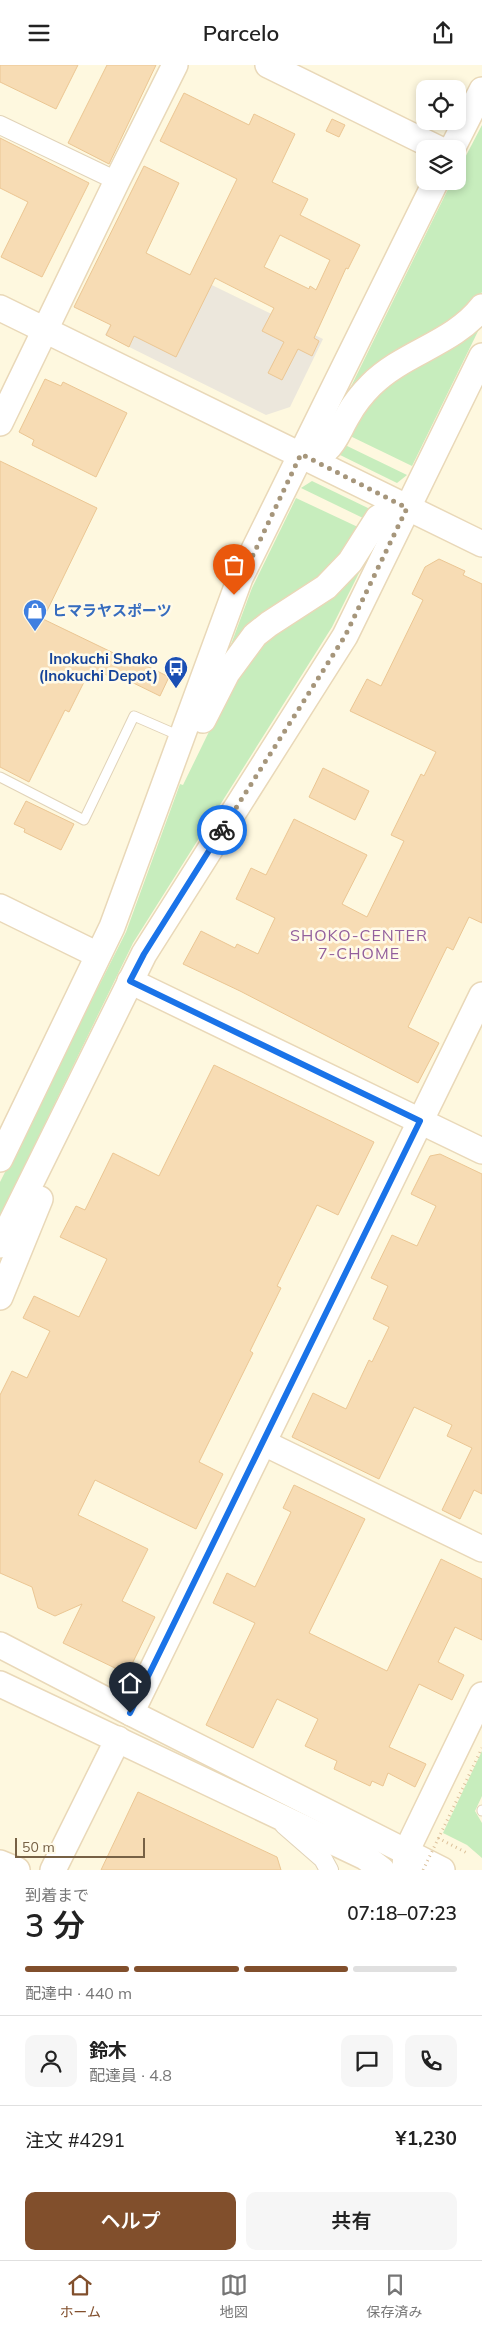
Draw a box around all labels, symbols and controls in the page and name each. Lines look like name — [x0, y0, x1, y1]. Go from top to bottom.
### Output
icon: menu — [25, 19, 53, 47]
text: Parcelo — [203, 19, 279, 47]
icon: share — [429, 19, 457, 47]
map controls — [416, 80, 466, 190]
button: locate — [416, 80, 466, 130]
button: layers — [416, 140, 466, 190]
pin — [213, 544, 255, 595]
icon: bag — [220, 551, 248, 579]
shop icon: ヒマラヤスポーツ — [22, 598, 48, 632]
place label: ヒマラヤスポーツ — [52, 601, 172, 620]
place label: Inokuchi Shako (Inokuchi Depot) — [39, 649, 158, 685]
bus stop icon: Inokuchi Shako (Inokuchi Depot) — [163, 655, 189, 689]
courier — [197, 805, 247, 855]
icon: bike — [208, 816, 236, 844]
district label: SHOKO-CENTER 7-CHOME — [290, 925, 428, 963]
pin — [109, 1662, 151, 1713]
icon: home — [116, 1669, 144, 1697]
scale bar — [15, 1835, 145, 1858]
text: 50 m — [22, 1838, 55, 1856]
text: 到着まで — [25, 1885, 89, 1905]
text: 07:18–07:23 — [347, 1901, 457, 1925]
text: 3 分 — [25, 1905, 85, 1945]
text: 配達中 · 440 m — [25, 1983, 132, 2003]
button: person — [25, 2035, 77, 2087]
button: chat — [341, 2035, 393, 2087]
button: phone — [405, 2035, 457, 2087]
text: 鈴木 — [89, 2038, 127, 2062]
text: 配達員 · 4.8 — [89, 2065, 172, 2085]
text: ¥1,230 — [395, 2126, 457, 2150]
text: 注文 #4291 — [25, 2128, 125, 2152]
button: ヘルプ — [25, 2192, 236, 2250]
button: 共有 — [246, 2192, 457, 2250]
tab: ホーム — [59, 2271, 101, 2321]
tab: 地図 — [220, 2271, 248, 2321]
tab: 保存済み — [367, 2271, 423, 2321]

